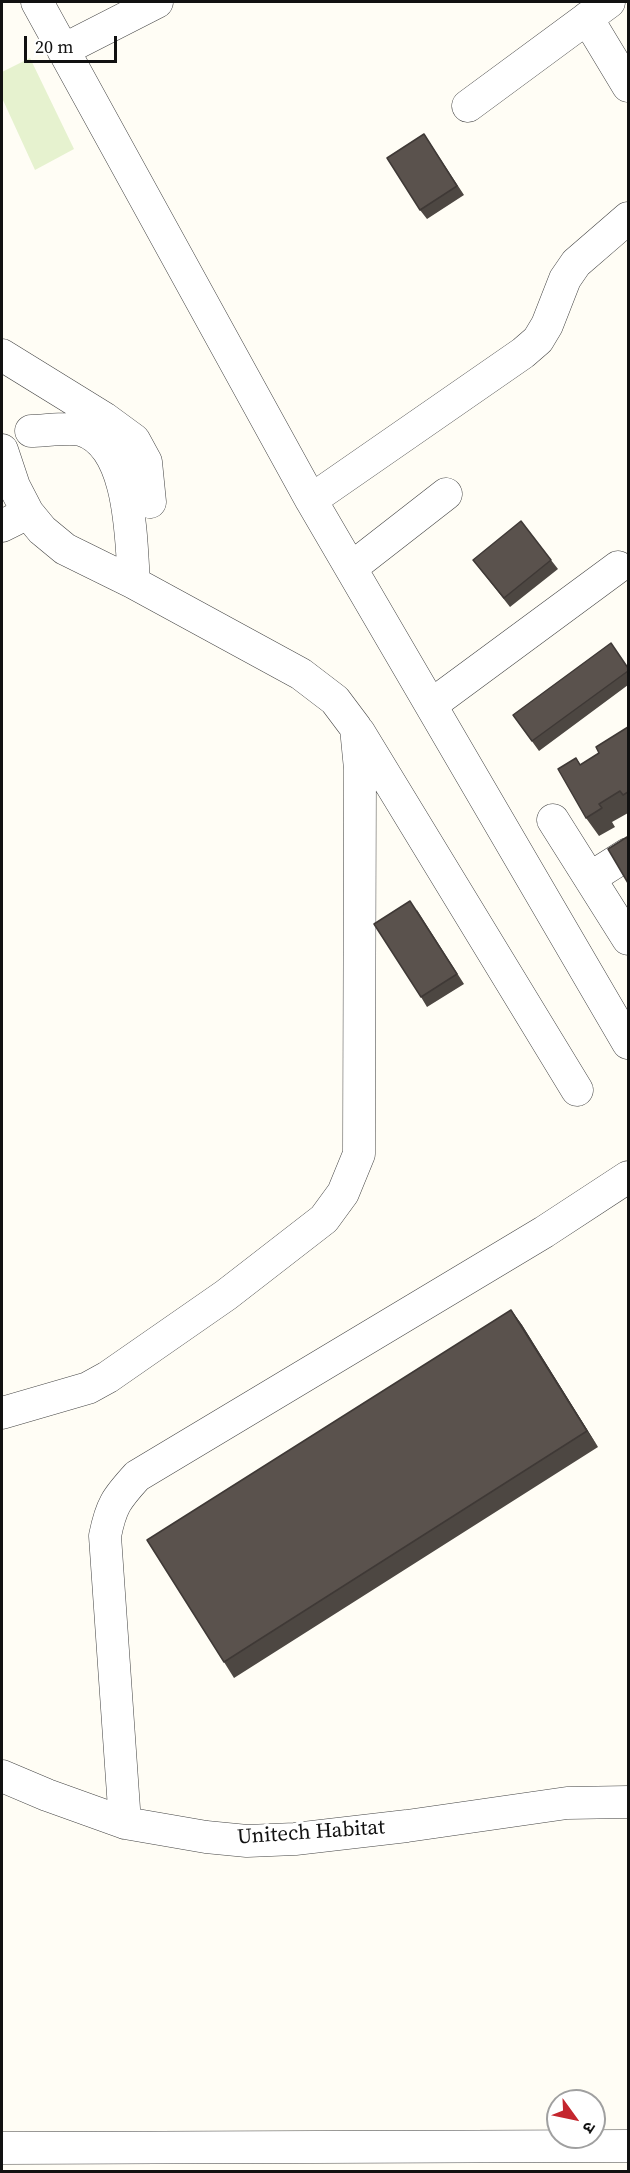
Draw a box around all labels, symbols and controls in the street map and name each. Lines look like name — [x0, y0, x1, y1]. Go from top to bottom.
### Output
scale bar — [27, 24, 120, 62]
text: 20 m — [35, 34, 73, 59]
street label: Unitech Habitat — [236, 1815, 386, 1851]
north arrow — [546, 2089, 606, 2149]
text: उ — [578, 2118, 601, 2138]

